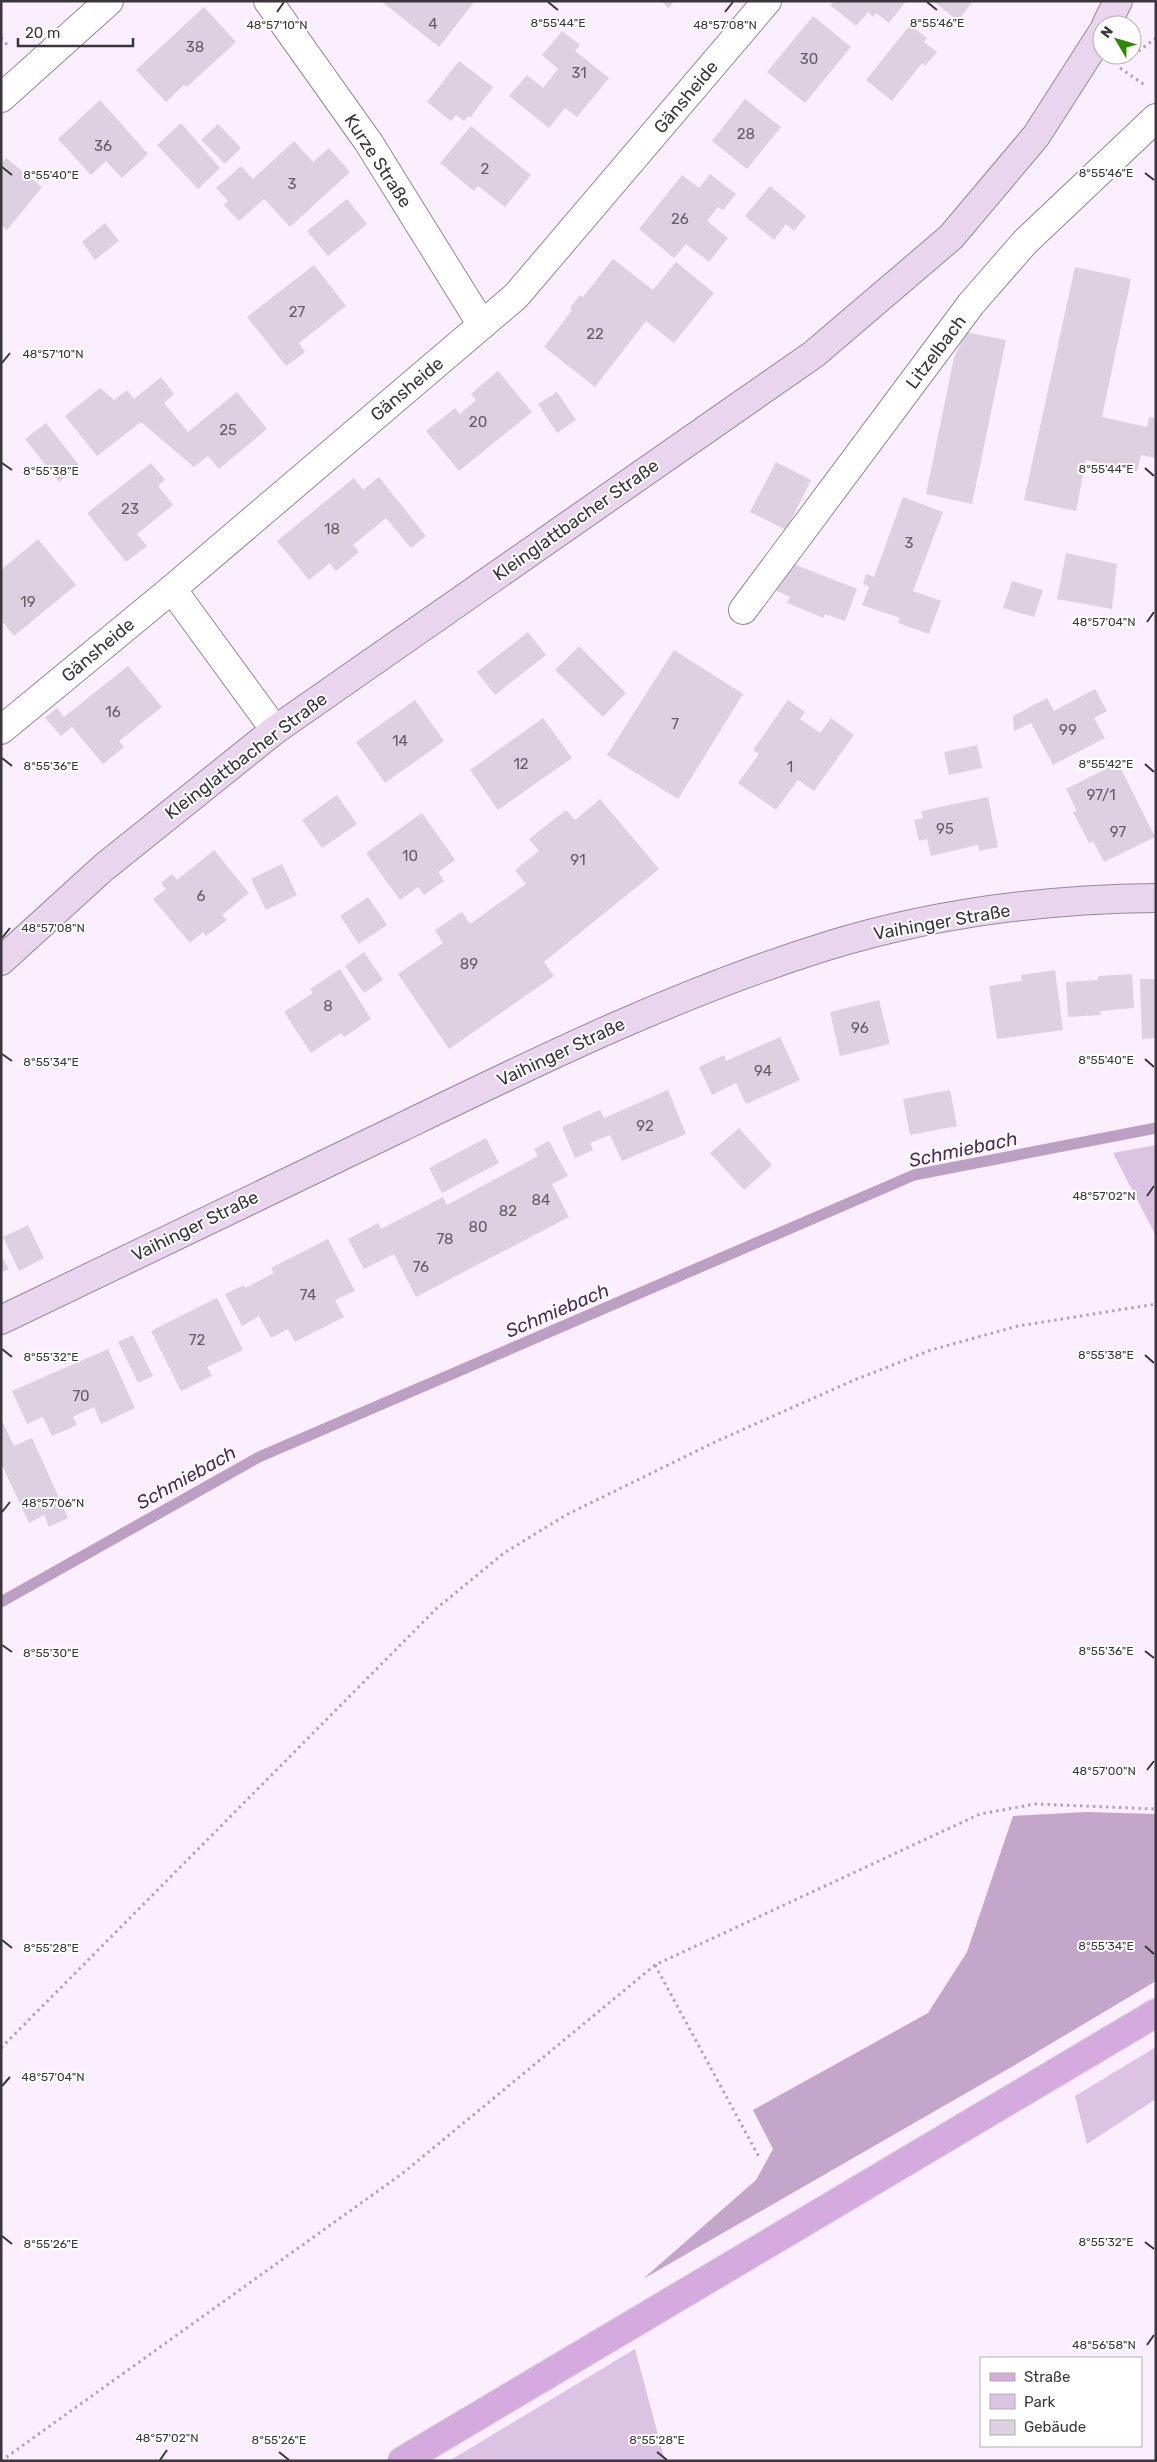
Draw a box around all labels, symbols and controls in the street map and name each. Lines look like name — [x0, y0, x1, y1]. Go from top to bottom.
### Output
scale bar — [18, 15, 132, 47]
house number: 4 — [428, 15, 438, 33]
north arrow — [1092, 15, 1142, 65]
text: 8°55'44"E — [531, 16, 585, 30]
text: 8°55'46"E — [910, 16, 964, 30]
text: 48°57'10"N — [246, 18, 308, 32]
text: 48°57'08"N — [693, 18, 757, 32]
text: N — [1097, 23, 1117, 42]
text: 20 m — [25, 24, 60, 42]
house number: 38 — [186, 38, 204, 56]
house number: 30 — [800, 50, 818, 68]
street label: Gänsheide — [649, 56, 723, 138]
house number: 31 — [571, 64, 587, 82]
street label: Kurze Straße — [340, 110, 416, 212]
house number: 28 — [737, 125, 755, 143]
house number: 36 — [94, 137, 112, 155]
house number: 2 — [481, 160, 490, 178]
text: 8°55'46"E — [1079, 166, 1133, 180]
text: 8°55'40"E — [23, 168, 79, 182]
house number: 3 — [287, 175, 297, 193]
house number: 26 — [671, 210, 689, 228]
house number: 27 — [289, 303, 306, 321]
street label: Litzelbach — [901, 311, 971, 393]
house number: 22 — [586, 325, 604, 343]
text: 48°57'10"N — [22, 347, 84, 361]
street label: Gänsheide — [366, 352, 448, 426]
house number: 20 — [469, 413, 487, 431]
house number: 25 — [219, 421, 237, 439]
street label: Kleinglattbacher Straße — [489, 454, 663, 586]
text: 8°55'44"E — [1079, 462, 1133, 476]
text: 8°55'38"E — [23, 464, 79, 478]
house number: 23 — [121, 500, 139, 518]
house number: 18 — [324, 520, 340, 538]
house number: 3 — [904, 534, 914, 552]
house number: 19 — [20, 593, 36, 611]
street label: Gänsheide — [57, 613, 139, 687]
text: 48°57'04"N — [1072, 615, 1136, 629]
street label: Kleinglattbacher Straße — [160, 688, 332, 824]
house number: 16 — [105, 703, 121, 721]
house number: 7 — [671, 715, 679, 733]
house number: 99 — [1059, 721, 1077, 739]
house number: 14 — [392, 732, 408, 750]
house number: 12 — [513, 755, 529, 773]
text: 8°55'42"E — [1079, 757, 1133, 771]
house number: 1 — [787, 758, 793, 776]
text: 8°55'36"E — [24, 759, 78, 773]
house number: 97/1 — [1086, 786, 1116, 804]
house number: 95 — [936, 820, 954, 838]
house number: 97 — [1110, 823, 1127, 841]
house number: 10 — [402, 847, 418, 865]
house number: 91 — [570, 851, 586, 869]
house number: 6 — [196, 887, 206, 905]
street label: Vaihinger Straße — [872, 899, 1012, 945]
text: 48°57'08"N — [21, 921, 85, 935]
house number: 89 — [460, 955, 478, 973]
house number: 8 — [323, 997, 333, 1015]
street label: Vaihinger Straße — [494, 1013, 628, 1091]
house number: 96 — [851, 1019, 869, 1037]
text: 8°55'40"E — [1078, 1053, 1134, 1067]
text: 8°55'34"E — [23, 1055, 79, 1069]
house number: 94 — [754, 1062, 772, 1080]
house number: 92 — [636, 1117, 654, 1135]
water label: Schmiebach — [907, 1127, 1020, 1172]
street label: Vaihinger Straße — [128, 1186, 262, 1266]
text: 48°57'02"N — [1072, 1189, 1136, 1203]
house number: 84 — [532, 1191, 550, 1209]
house number: 82 — [499, 1202, 517, 1220]
house number: 80 — [468, 1218, 488, 1236]
house number: 78 — [436, 1230, 454, 1248]
house number: 76 — [413, 1258, 429, 1276]
water label: Schmiebach — [502, 1278, 613, 1343]
house number: 74 — [300, 1286, 316, 1304]
house number: 72 — [189, 1331, 205, 1349]
text: 8°55'38"E — [1078, 1348, 1134, 1362]
text: 8°55'32"E — [23, 1350, 79, 1364]
house number: 70 — [72, 1387, 90, 1405]
water label: Schmiebach — [132, 1441, 240, 1514]
text: 48°57'06"N — [22, 1496, 84, 1510]
text: 8°55'36"E — [1079, 1644, 1133, 1658]
text: 8°55'30"E — [23, 1646, 79, 1660]
text: 48°57'00"N — [1072, 1764, 1136, 1778]
text: 8°55'34"E — [1078, 1939, 1134, 1953]
text: 8°55'28"E — [23, 1941, 79, 1955]
text: 48°57'04"N — [21, 2070, 85, 2084]
text: 8°55'32"E — [1078, 2235, 1134, 2249]
text: 8°55'26"E — [24, 2237, 78, 2251]
text: 48°56'58"N — [1072, 2338, 1136, 2352]
legend — [980, 2357, 1142, 2447]
text: Straße — [1024, 2368, 1070, 2386]
text: Park — [1024, 2393, 1055, 2411]
text: Gebäude — [1024, 2418, 1086, 2436]
text: 48°57'02"N — [135, 2431, 199, 2445]
text: 8°55'26"E — [252, 2433, 306, 2447]
text: 8°55'28"E — [629, 2433, 685, 2447]

